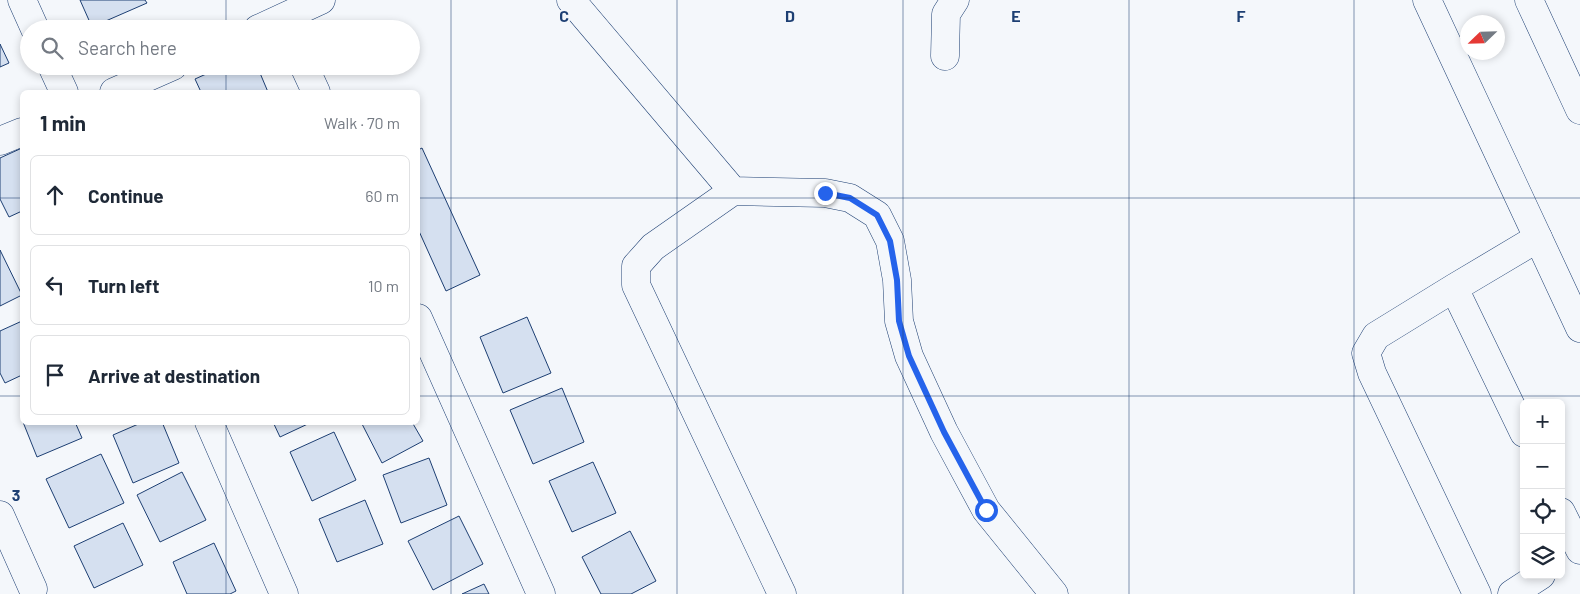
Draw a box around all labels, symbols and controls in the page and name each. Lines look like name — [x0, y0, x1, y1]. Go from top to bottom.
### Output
text: C — [559, 6, 569, 25]
text: D — [785, 6, 795, 25]
text: E — [1011, 6, 1021, 25]
text: F — [1237, 6, 1246, 25]
north arrow — [1460, 15, 1505, 60]
search box — [20, 20, 420, 75]
icon: search — [38, 34, 66, 62]
text: Search here — [78, 36, 177, 59]
text: 1 min — [40, 110, 86, 135]
text: Walk · 70 m — [324, 113, 400, 132]
icon: ahead — [41, 181, 69, 209]
route end — [814, 182, 837, 205]
text: Continue — [88, 184, 164, 207]
text: 60 m — [365, 186, 399, 205]
icon: left — [41, 271, 69, 299]
text: Turn left — [88, 274, 159, 297]
text: 10 m — [368, 276, 399, 295]
icon: arrive — [41, 361, 69, 389]
text: Arrive at destination — [88, 364, 260, 387]
map controls — [1520, 399, 1565, 579]
button: + — [1520, 399, 1565, 444]
button: − — [1520, 444, 1565, 489]
text: 3 — [12, 485, 20, 504]
button: locate — [1520, 489, 1565, 534]
route start — [975, 499, 998, 522]
button: layers — [1520, 534, 1565, 579]

